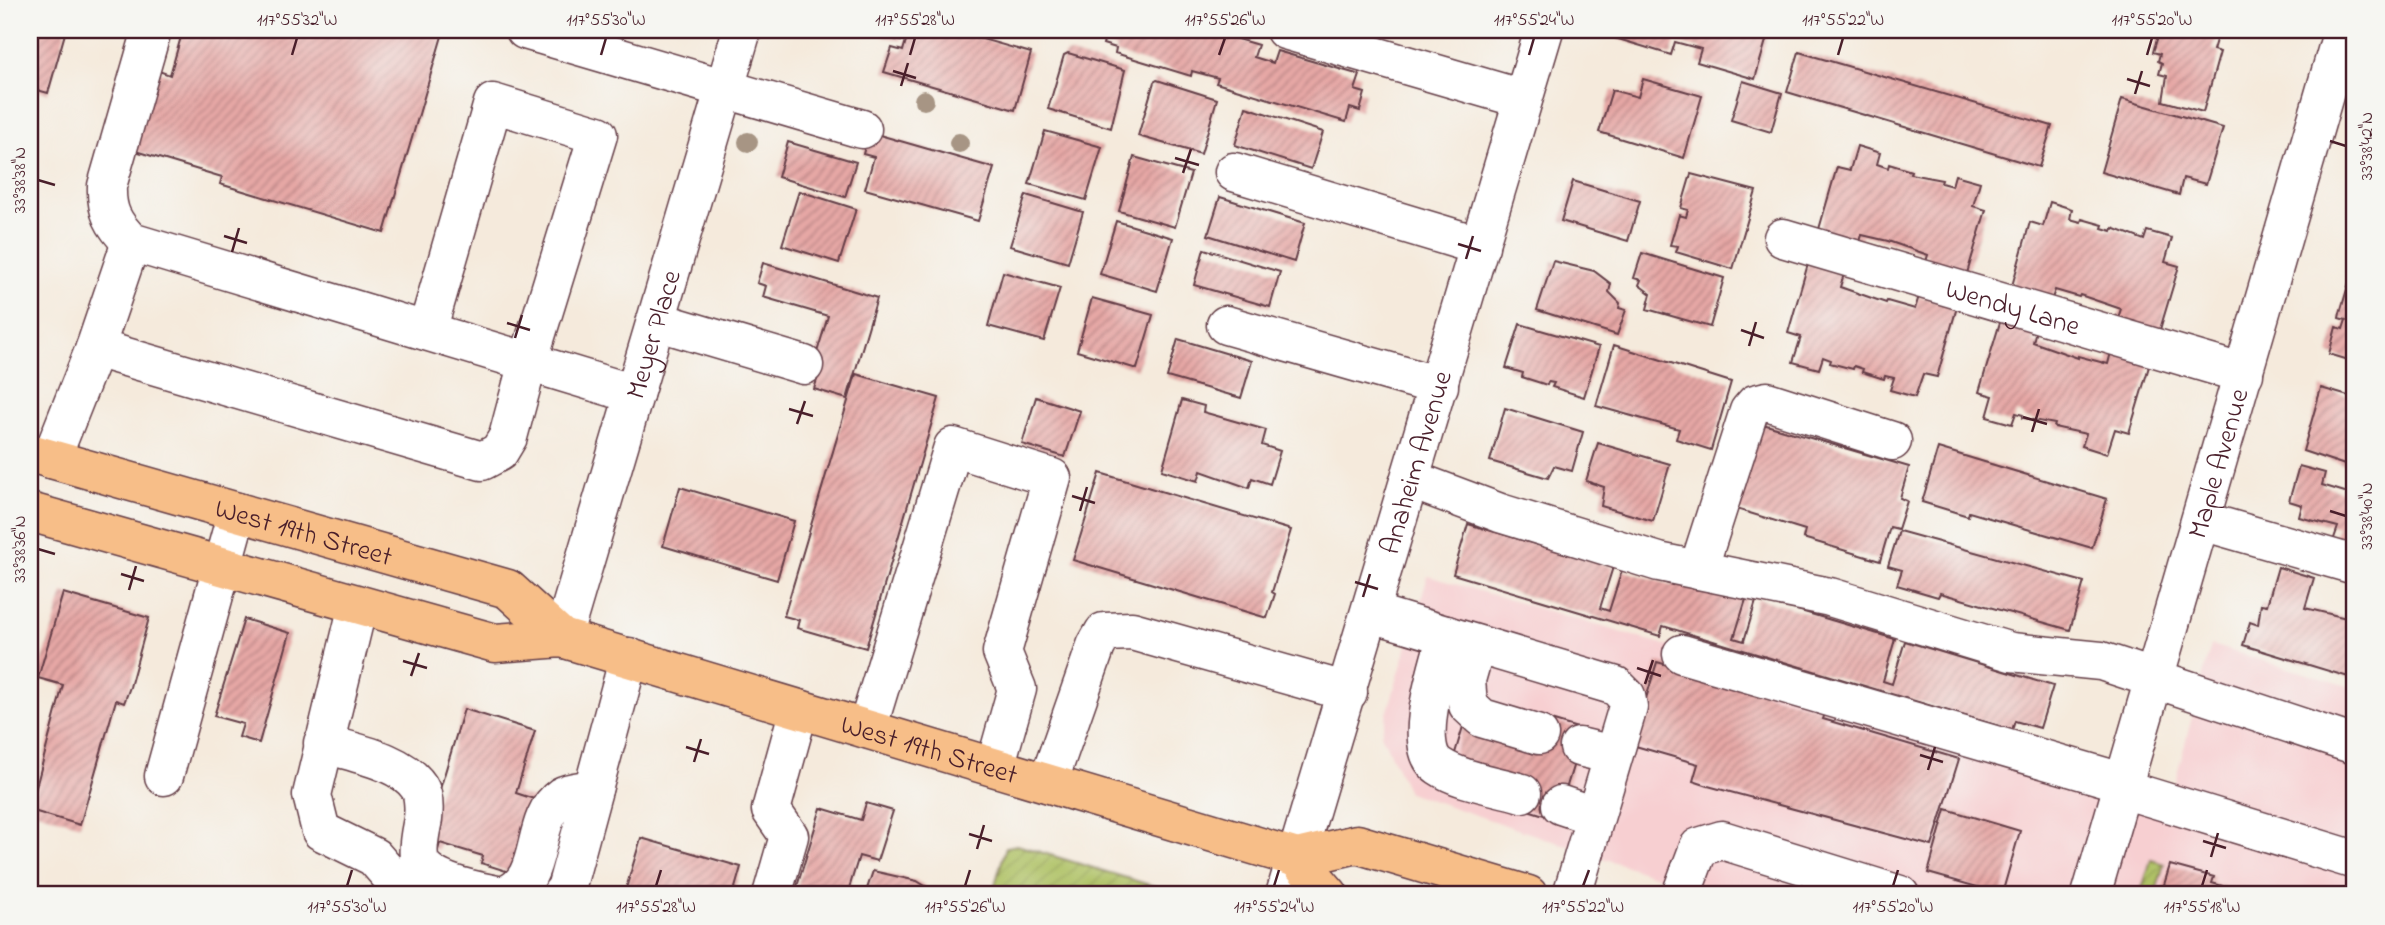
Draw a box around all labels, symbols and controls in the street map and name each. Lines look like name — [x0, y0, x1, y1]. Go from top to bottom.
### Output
text: 117°55'32"W — [257, 8, 337, 34]
text: 117°55'30"W — [566, 8, 646, 34]
text: 117°55'28"W — [875, 8, 955, 34]
text: 117°55'26"W — [1184, 8, 1266, 34]
text: 117°55'24"W — [1494, 8, 1574, 34]
text: 117°55'22"W — [1802, 8, 1884, 34]
text: 117°55'20"W — [2111, 8, 2193, 34]
text: 33°38'42"N — [2355, 112, 2381, 180]
text: 33°38'38"N — [8, 147, 34, 213]
street label: Meyer Place — [617, 265, 694, 404]
street label: Wendy Lane — [1940, 270, 2085, 349]
street label: Anaheim Avenue — [1371, 366, 1465, 560]
street label: Maple Avenue — [2179, 384, 2262, 544]
text: 33°38'40"N — [2355, 482, 2381, 550]
street label: West 19th Street — [210, 490, 397, 579]
text: 33°38'36"N — [8, 515, 34, 583]
street label: West 19th Street — [835, 706, 1022, 797]
text: 117°55'30"W — [307, 895, 387, 921]
text: 117°55'28"W — [616, 895, 696, 921]
text: 117°55'26"W — [924, 895, 1006, 921]
text: 117°55'24"W — [1234, 895, 1314, 921]
text: 117°55'22"W — [1542, 895, 1624, 921]
text: 117°55'20"W — [1852, 895, 1934, 921]
text: 117°55'18"W — [2164, 895, 2240, 921]

